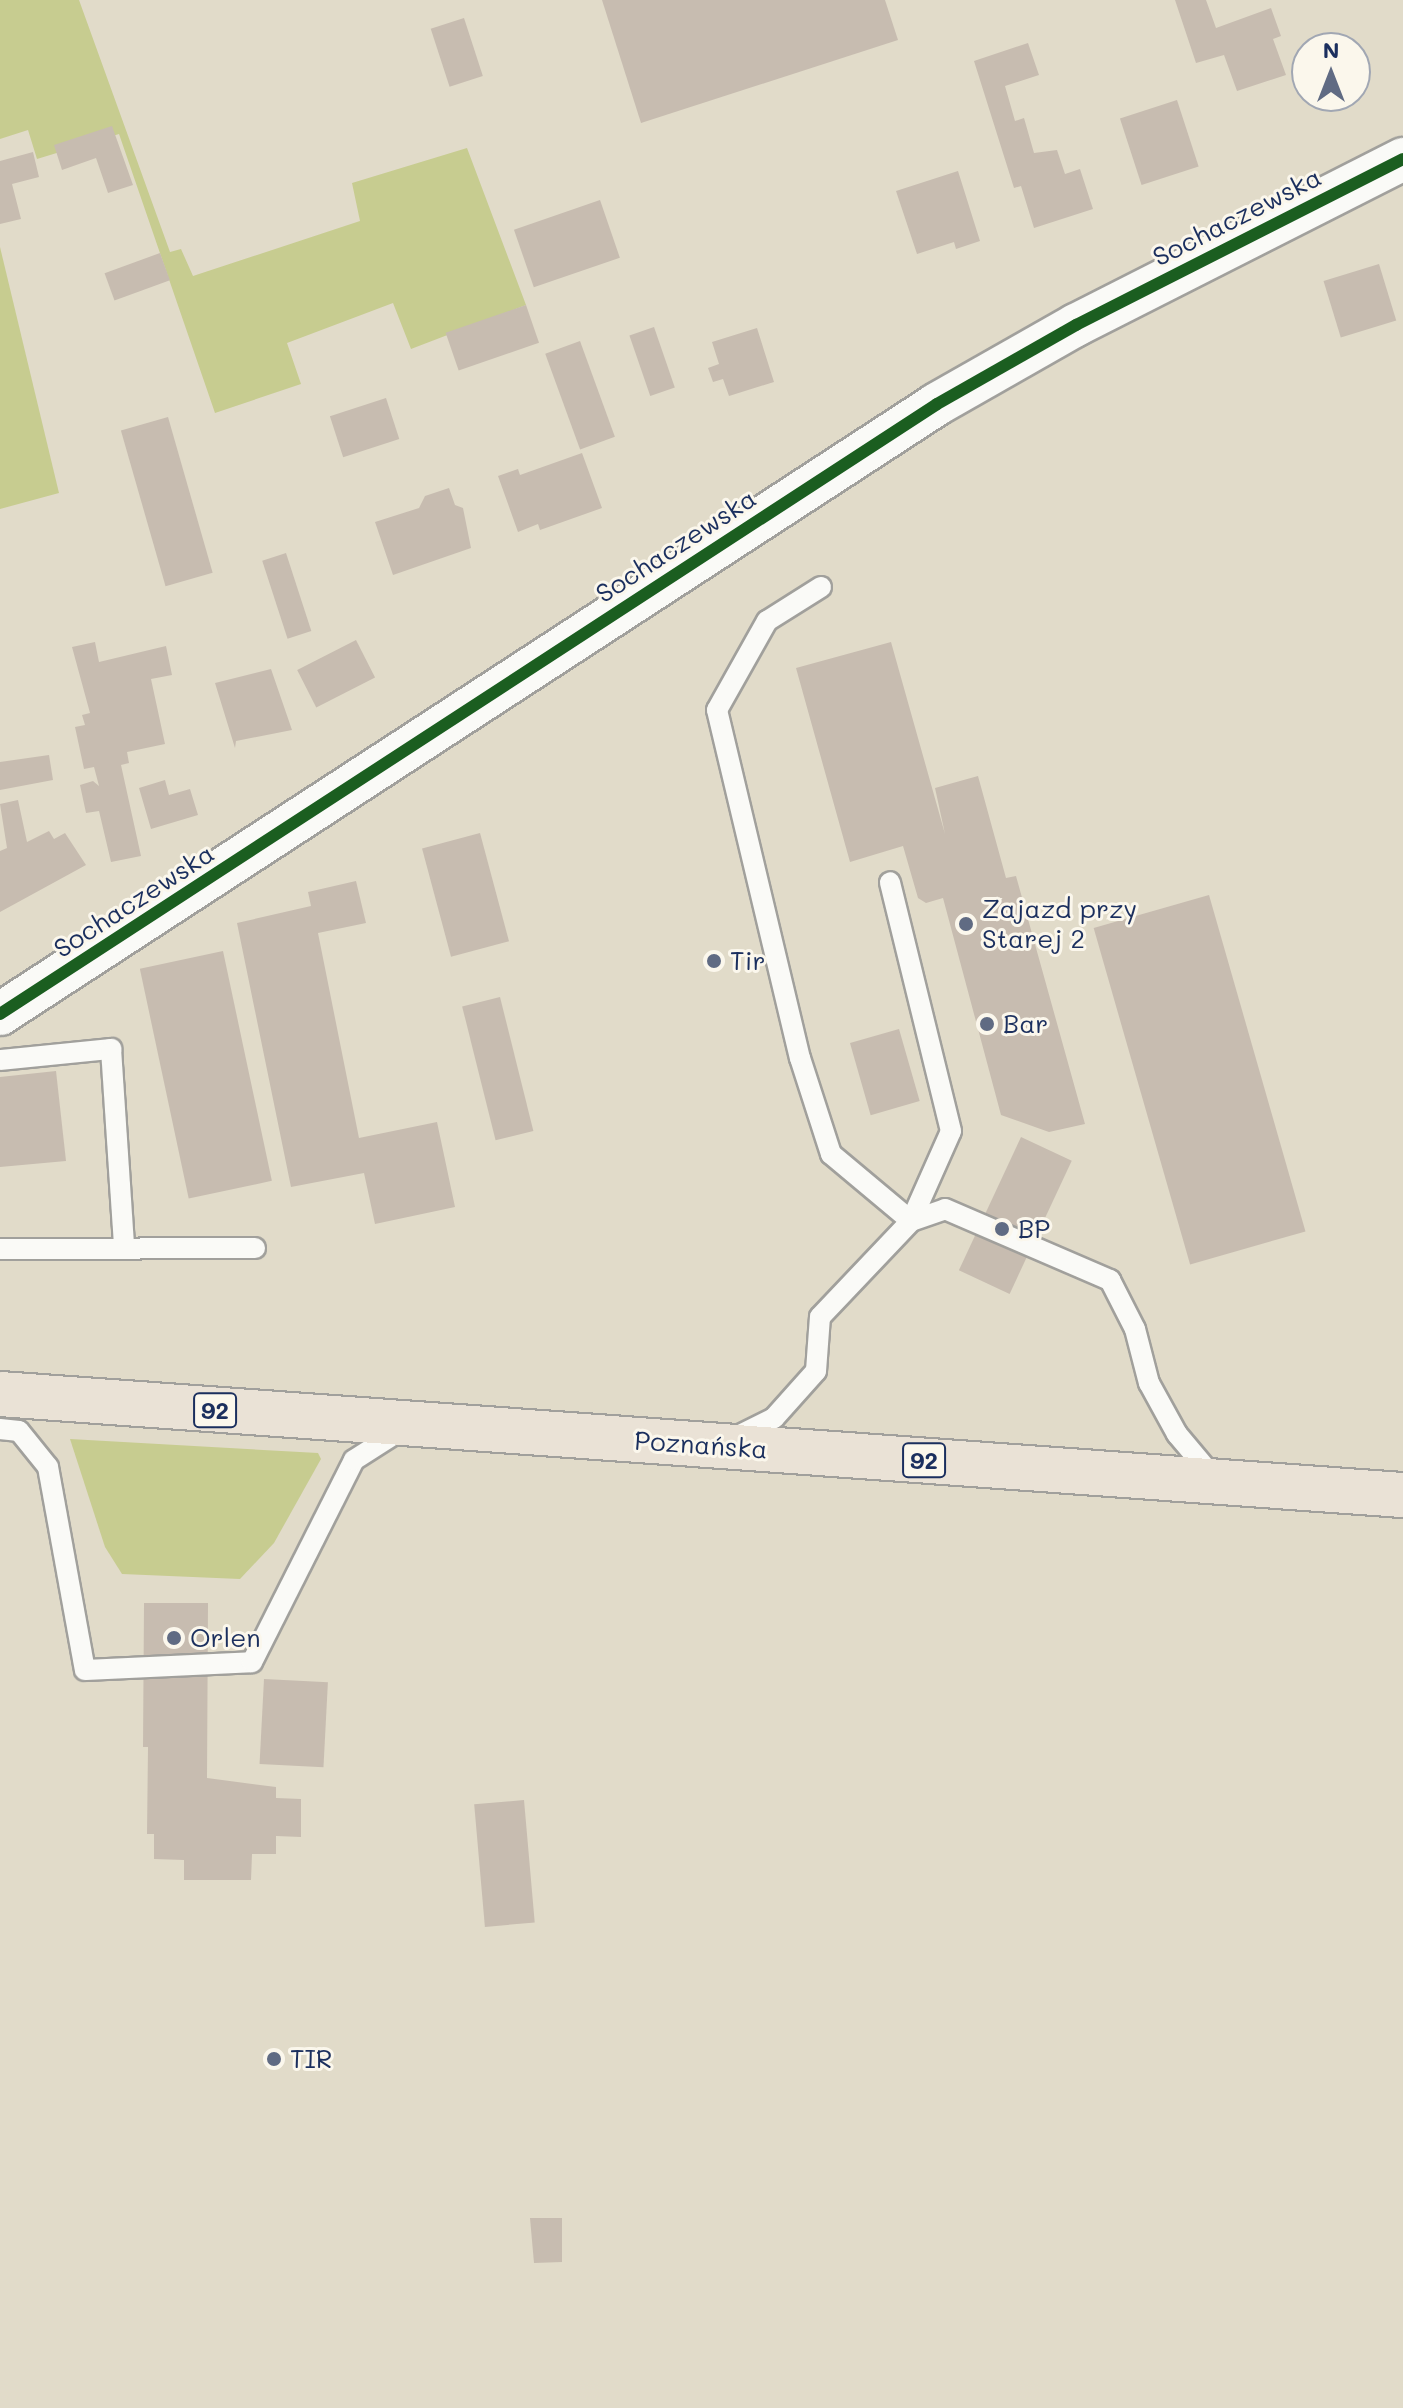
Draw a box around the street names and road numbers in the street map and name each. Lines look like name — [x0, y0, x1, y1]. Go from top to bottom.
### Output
street label: Sochaczewska — [1148, 161, 1326, 273]
street label: Sochaczewska — [590, 483, 762, 609]
street label: Sochaczewska — [48, 838, 220, 964]
road number: 92 — [193, 1390, 237, 1430]
street label: Poznańska — [633, 1425, 769, 1465]
road number: 92 — [902, 1440, 946, 1480]

